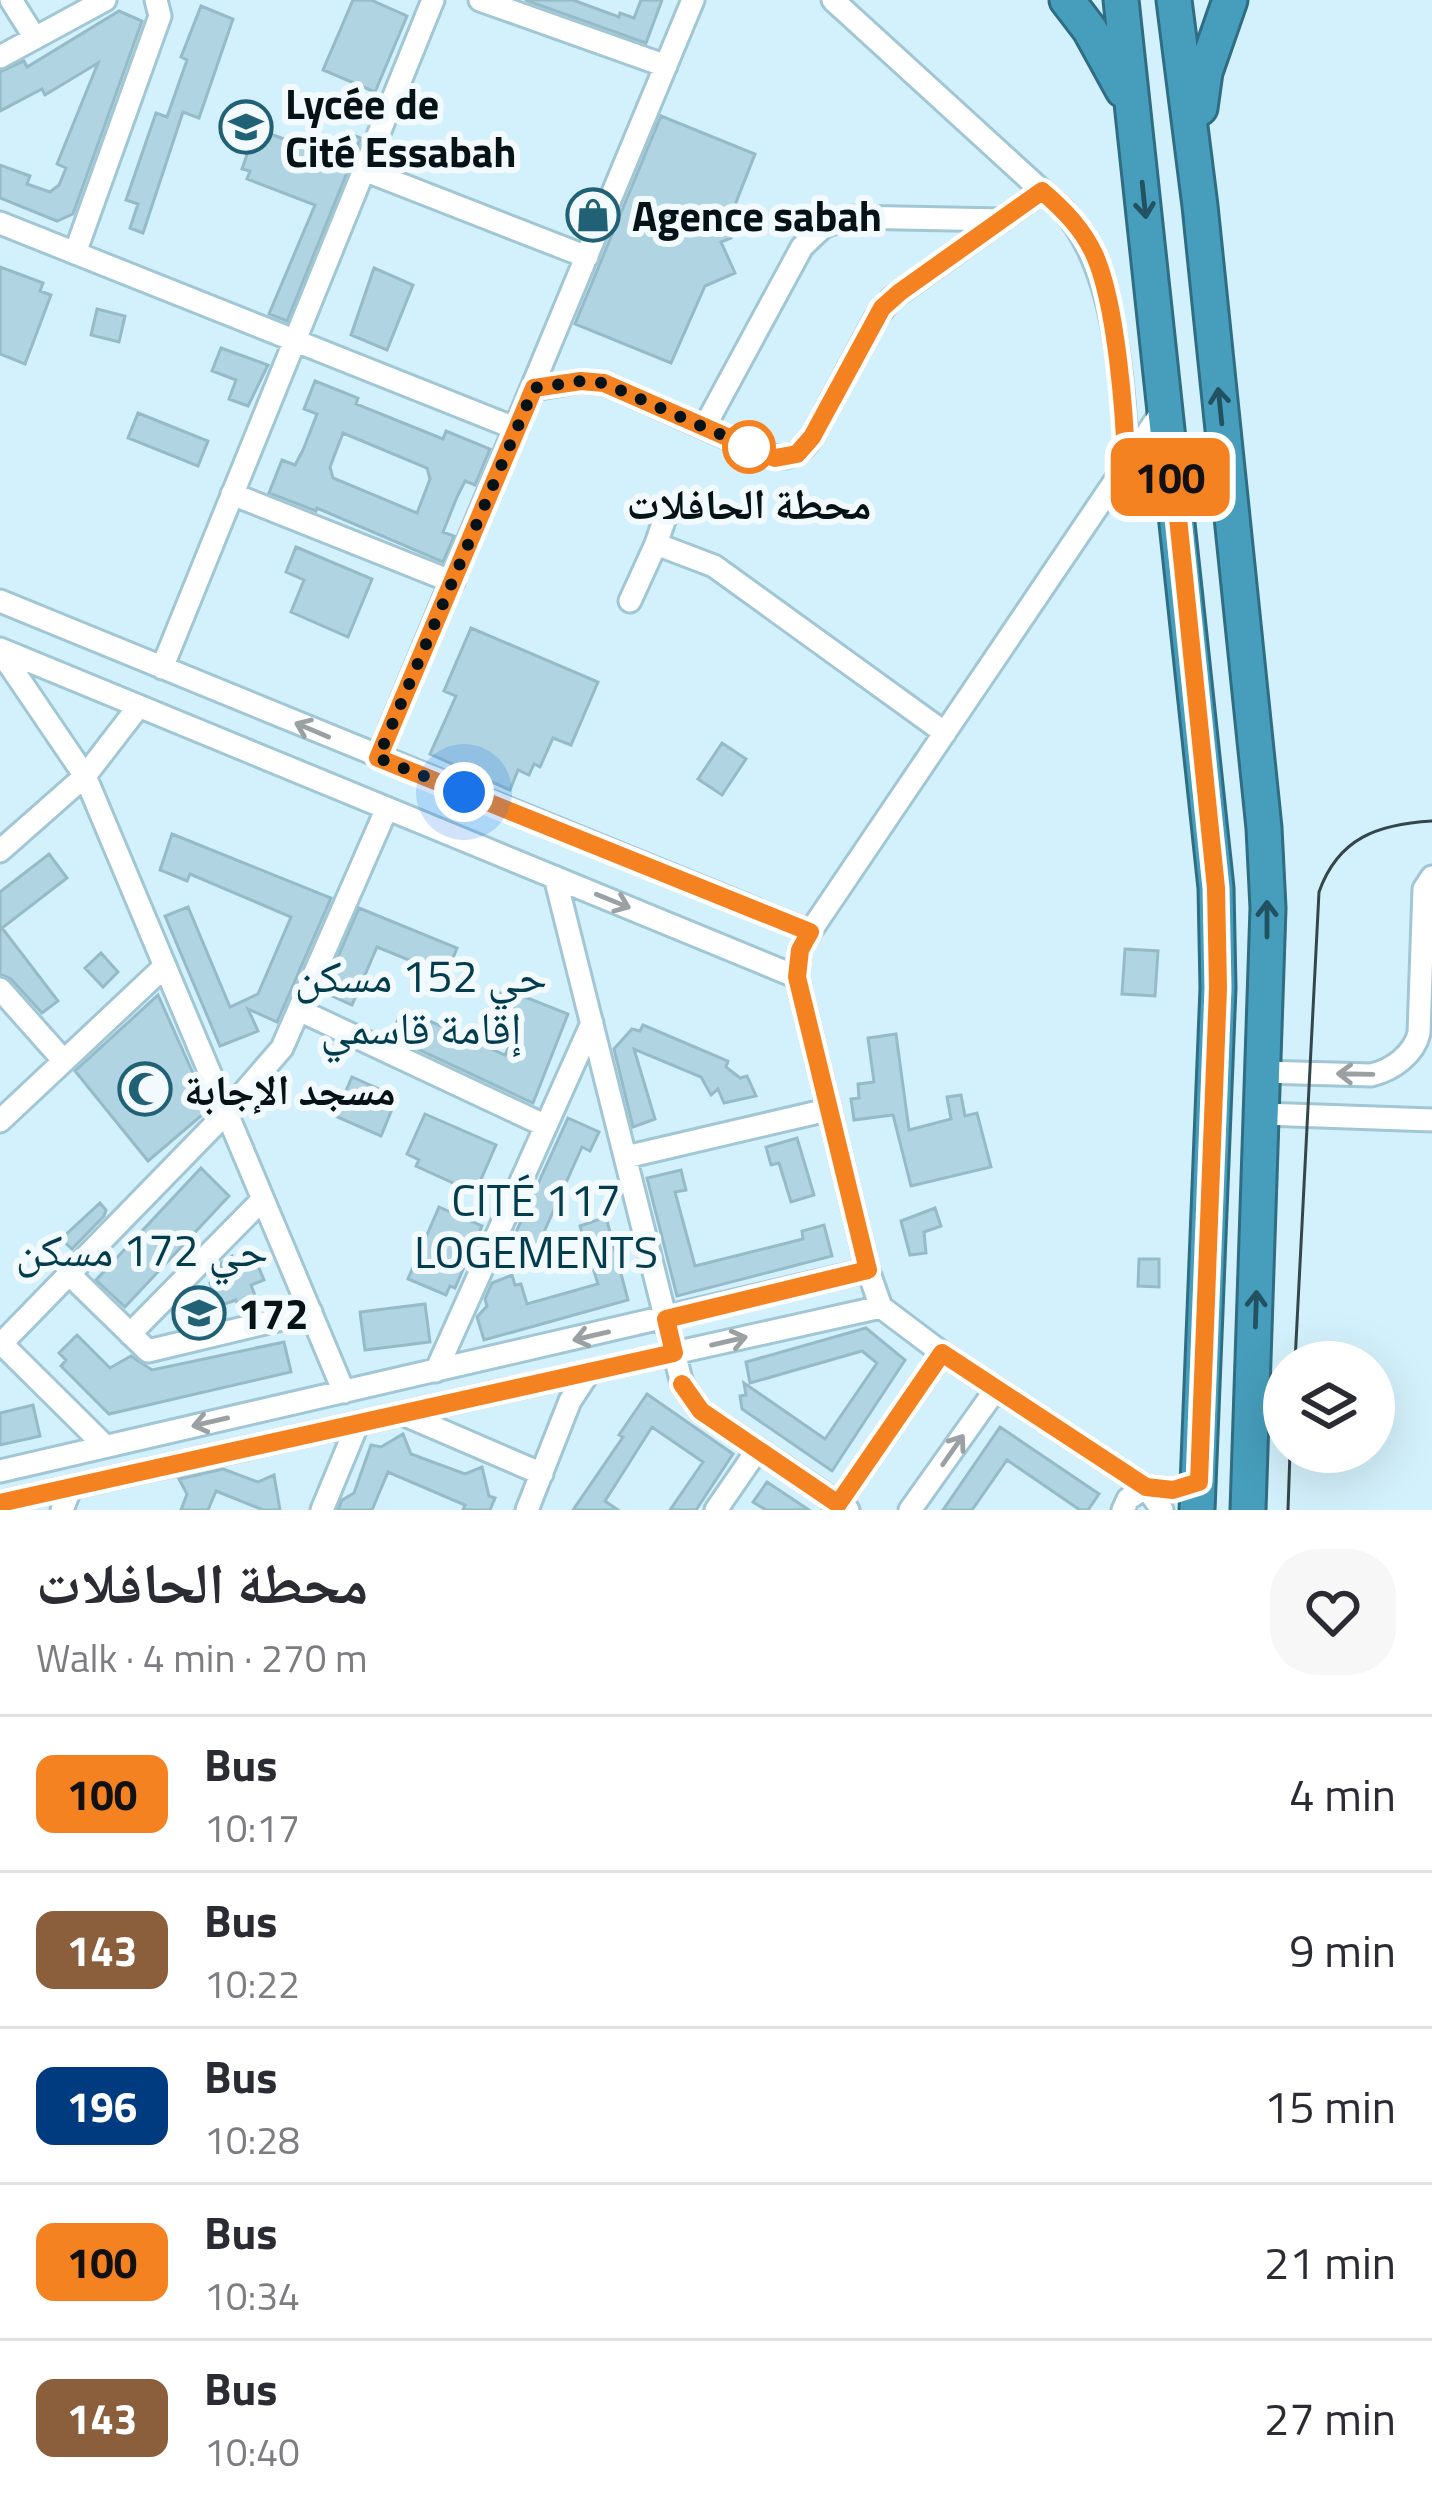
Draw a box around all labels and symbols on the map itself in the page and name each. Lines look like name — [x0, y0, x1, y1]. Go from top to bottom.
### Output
place label: Lycée de Cité Essabah — [285, 71, 517, 183]
school or university icon: Lycée de Cité Essabah — [218, 99, 274, 155]
one-way arrow — [1134, 180, 1156, 219]
place label: Agence sabah — [632, 183, 882, 247]
shop icon: Agence sabah — [565, 187, 621, 243]
one-way arrow — [1208, 387, 1231, 426]
marker: محطة الحافلات — [724, 422, 774, 472]
line badge: 100 — [1101, 438, 1239, 516]
place label: محطة الحافلات — [627, 471, 871, 535]
one-way arrow — [295, 718, 332, 739]
your location — [434, 762, 494, 822]
one-way arrow — [594, 892, 631, 913]
one-way arrow — [1256, 900, 1278, 939]
district label: حي 152 مسكن إقامة قاسمي — [295, 941, 547, 1064]
place label: مسجد الإجابة — [184, 1057, 396, 1121]
mosque icon: مسجد الإجابة — [117, 1061, 173, 1117]
one-way arrow — [1336, 1063, 1375, 1085]
district label: CITÉ 117 LOGEMENTS — [414, 1165, 658, 1285]
district label: حي 172 مسكن — [16, 1215, 268, 1286]
place label: 172 — [238, 1281, 309, 1345]
school or university icon: 172 — [171, 1285, 227, 1341]
one-way arrow — [1244, 1290, 1267, 1329]
one-way arrow — [572, 1326, 610, 1349]
one-way arrow — [710, 1328, 748, 1351]
one-way arrow — [192, 1411, 230, 1434]
one-way arrow — [940, 1433, 965, 1467]

